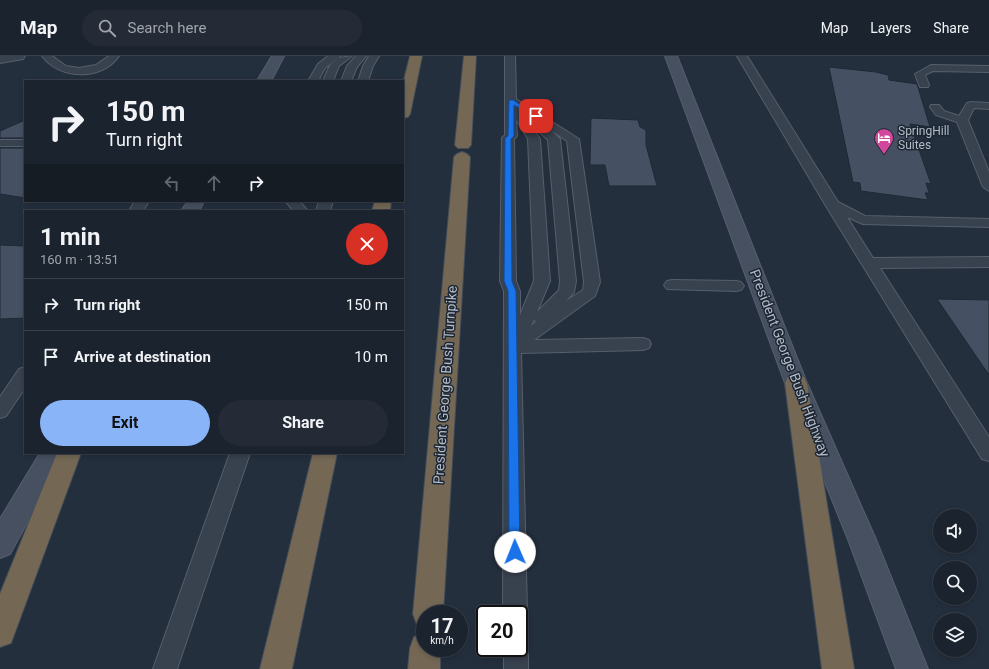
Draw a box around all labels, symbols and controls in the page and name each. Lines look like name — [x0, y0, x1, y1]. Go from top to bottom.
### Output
search box — [82, 10, 362, 46]
text: Map — [20, 16, 58, 39]
icon: search — [96, 17, 118, 39]
text: Search here — [128, 19, 206, 37]
text: Map — [821, 20, 848, 36]
text: Layers — [870, 20, 911, 36]
text: Share — [933, 20, 969, 36]
text: 150 m — [106, 95, 185, 128]
icon: right — [40, 96, 92, 148]
pin — [519, 99, 553, 133]
icon: arrive — [525, 105, 547, 127]
place label: SpringHill Suites — [898, 124, 950, 152]
hotel icon: SpringHill Suites — [873, 127, 895, 155]
text: Turn right — [106, 129, 183, 150]
icon: left — [161, 172, 183, 194]
icon: ahead — [203, 172, 225, 194]
icon: right — [245, 172, 267, 194]
text: 1 min — [40, 223, 100, 251]
button: close — [346, 223, 388, 265]
text: 160 m · 13:51 — [40, 252, 119, 267]
street label: President George Bush Highway — [747, 267, 833, 459]
street label: President George Bush Turnpike — [430, 285, 460, 485]
icon: right — [40, 294, 62, 316]
text: Turn right — [74, 296, 140, 314]
text: 150 m — [346, 296, 388, 314]
icon: arrive — [40, 346, 62, 368]
text: Arrive at destination — [74, 348, 211, 366]
text: 10 m — [354, 348, 388, 366]
button: Exit — [40, 400, 210, 446]
button: Share — [218, 400, 388, 446]
map controls — [933, 509, 977, 657]
button: sound — [933, 509, 977, 553]
position arrow — [494, 531, 536, 573]
button: search — [933, 561, 977, 605]
speed limit sign: 20 — [476, 605, 528, 657]
button: layers — [933, 613, 977, 657]
text: 17 — [431, 614, 453, 638]
text: km/h — [430, 635, 454, 646]

